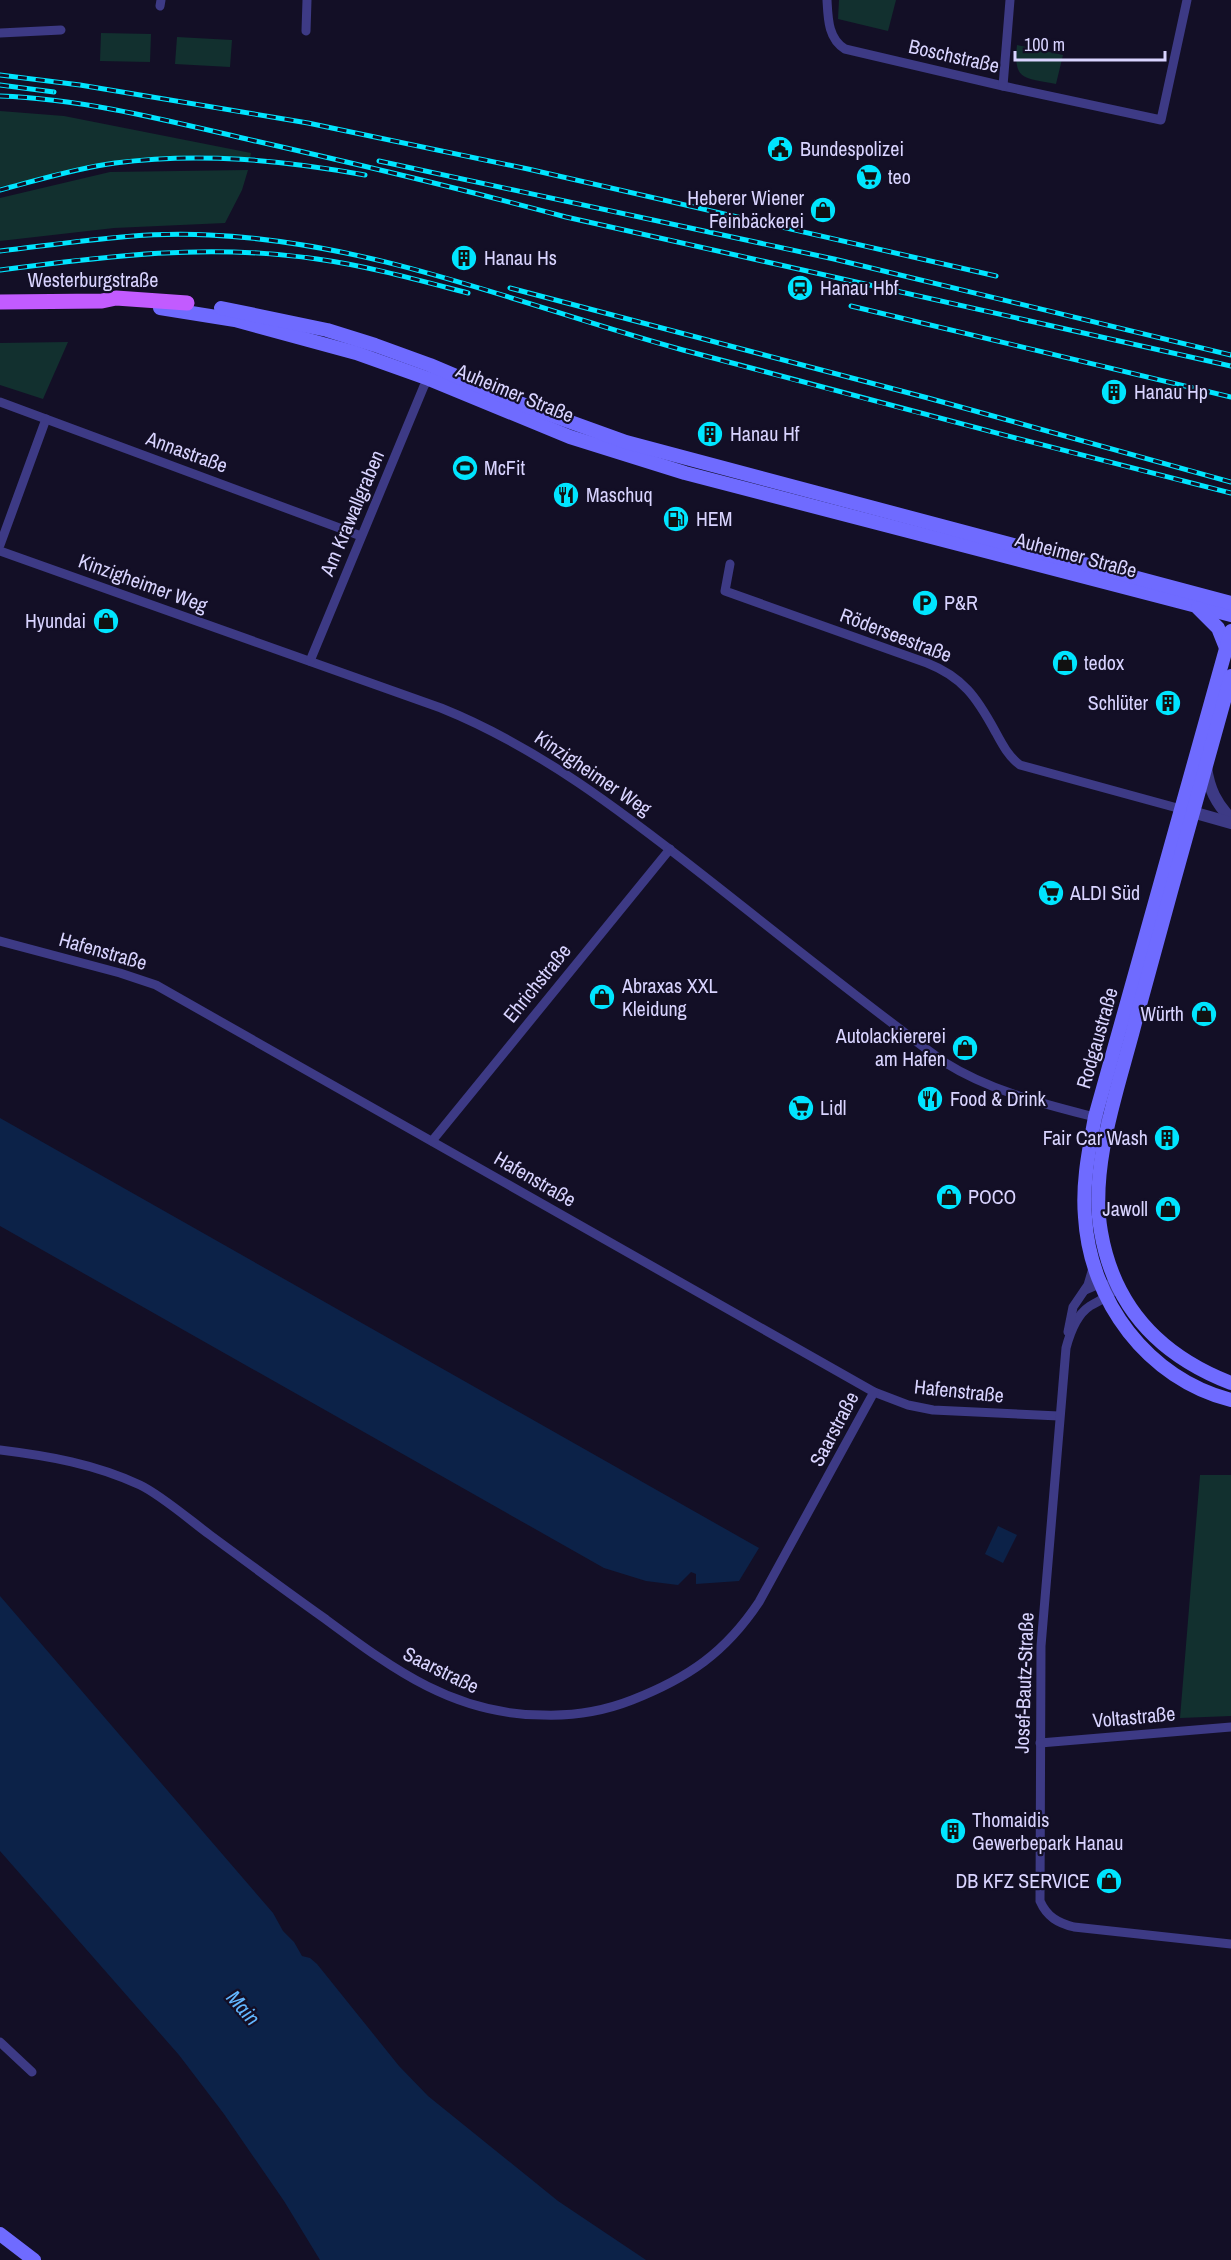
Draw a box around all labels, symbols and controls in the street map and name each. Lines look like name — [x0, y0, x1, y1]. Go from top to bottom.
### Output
scale bar — [1015, 24, 1165, 62]
street label: Boschstraße — [906, 32, 1002, 79]
text: 100 m — [1024, 32, 1065, 57]
public building icon: Bundespolizei — [765, 134, 795, 164]
place label: Bundespolizei — [800, 135, 904, 162]
supermarket icon: teo — [854, 162, 884, 192]
place label: teo — [888, 163, 911, 190]
place label: Heberer Wiener Feinbäckerei — [687, 184, 805, 234]
shop icon: Heberer Wiener Feinbäckerei — [808, 195, 838, 225]
building icon: Hanau Hs — [449, 243, 479, 273]
place label: Hanau Hs — [484, 244, 557, 271]
street label: Westerburgstraße — [28, 266, 158, 293]
station icon: Hanau Hbf — [785, 273, 815, 303]
place label: Hanau Hbf — [820, 274, 899, 301]
street label: Auheimer Straße — [451, 356, 578, 428]
building icon: Hanau Hp — [1099, 377, 1129, 407]
place label: Hanau Hp — [1134, 378, 1208, 405]
building icon: Hanau Hf — [695, 419, 725, 449]
place label: Hanau Hf — [730, 420, 800, 447]
street label: Annastraße — [142, 424, 232, 479]
street label: Am Krawallgraben — [313, 446, 390, 581]
sports icon: McFit — [450, 453, 480, 483]
place label: McFit — [484, 454, 525, 481]
restaurant icon: Maschuq — [551, 480, 581, 510]
place label: Maschuq — [586, 481, 653, 508]
fuel station icon: HEM — [661, 504, 691, 534]
place label: HEM — [696, 505, 732, 532]
street label: Auheimer Straße — [1011, 525, 1140, 584]
street label: Kinzigheimer Weg — [75, 547, 211, 618]
parking icon: P&R — [910, 588, 940, 618]
place label: P&R — [944, 589, 978, 616]
street label: Röderseestraße — [836, 601, 956, 668]
shop icon: Hyundai — [91, 606, 121, 636]
place label: Hyundai — [25, 607, 86, 634]
shop icon: tedox — [1050, 648, 1080, 678]
place label: tedox — [1084, 649, 1125, 676]
building icon: Schlüter — [1153, 688, 1183, 718]
place label: Schlüter — [1088, 689, 1149, 716]
street label: Kinzigheimer Weg — [530, 723, 657, 822]
supermarket icon: ALDI Süd — [1036, 878, 1066, 908]
place label: ALDI Süd — [1069, 879, 1140, 906]
street label: Hafenstraße — [56, 925, 150, 976]
street label: Ehrichstraße — [497, 938, 577, 1028]
place label: Abraxas XXL Kleidung — [621, 972, 718, 1022]
shop icon: Abraxas XXL Kleidung — [587, 982, 617, 1012]
street label: Rodgaustraße — [1069, 984, 1124, 1092]
shop icon: Würth — [1189, 999, 1219, 1029]
place label: Würth — [1141, 1000, 1184, 1027]
place label: Autolackiererei am Hafen — [835, 1022, 946, 1072]
shop icon: Autolackiererei am Hafen — [950, 1033, 980, 1063]
restaurant icon: Food & Drink — [915, 1084, 945, 1114]
place label: Food & Drink — [950, 1085, 1047, 1112]
supermarket icon: Lidl — [786, 1093, 816, 1123]
place label: Lidl — [820, 1094, 846, 1121]
building icon: Fair Car Wash — [1152, 1123, 1182, 1153]
place label: Fair Car Wash — [1043, 1124, 1148, 1151]
street label: Hafenstraße — [489, 1144, 581, 1213]
shop icon: POCO — [934, 1182, 964, 1212]
place label: POCO — [968, 1183, 1016, 1210]
shop icon: Jawoll — [1153, 1194, 1183, 1224]
place label: Jawoll — [1102, 1195, 1148, 1222]
street label: Hafenstraße — [913, 1372, 1005, 1409]
street label: Saarstraße — [803, 1387, 865, 1471]
street label: Josef-Bautz-Straße — [1008, 1612, 1039, 1754]
street label: Saarstraße — [399, 1640, 484, 1699]
street label: Voltastraße — [1091, 1699, 1176, 1734]
place label: Thomaidis Gewerbepark Hanau — [972, 1806, 1123, 1856]
building icon: Thomaidis Gewerbepark Hanau — [938, 1816, 968, 1846]
shop icon: DB KFZ SERVICE — [1094, 1866, 1124, 1896]
place label: DB KFZ SERVICE — [955, 1867, 1090, 1894]
water label: Main — [220, 1984, 267, 2032]

